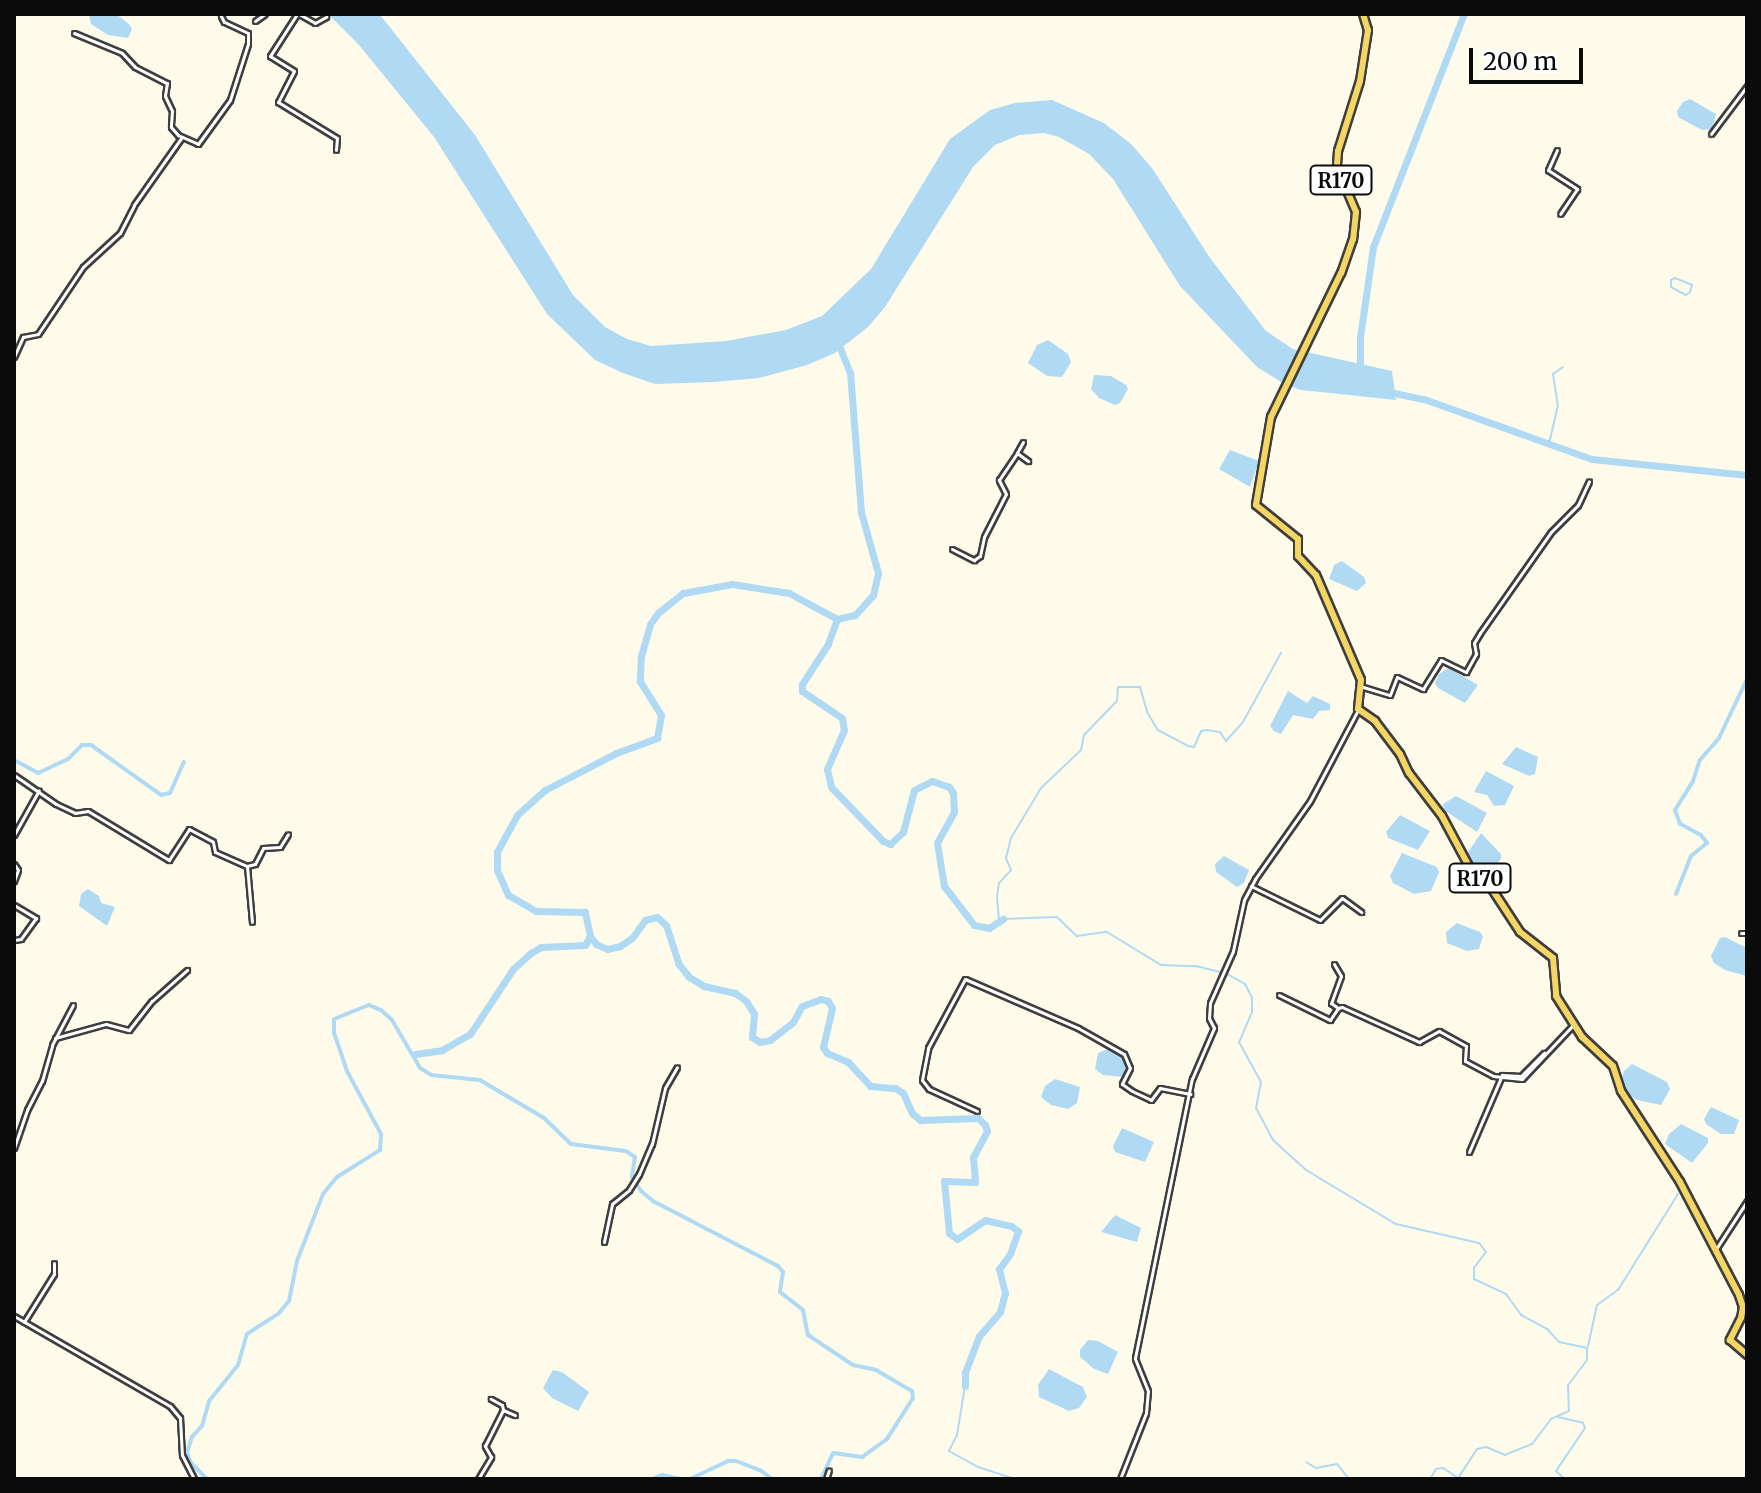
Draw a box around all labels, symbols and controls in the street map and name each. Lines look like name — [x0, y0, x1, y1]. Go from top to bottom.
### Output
scale bar — [1473, 32, 1587, 82]
text: 200 m — [1483, 46, 1557, 77]
road number: R170 — [1309, 164, 1373, 196]
road number: R170 — [1448, 862, 1512, 894]

